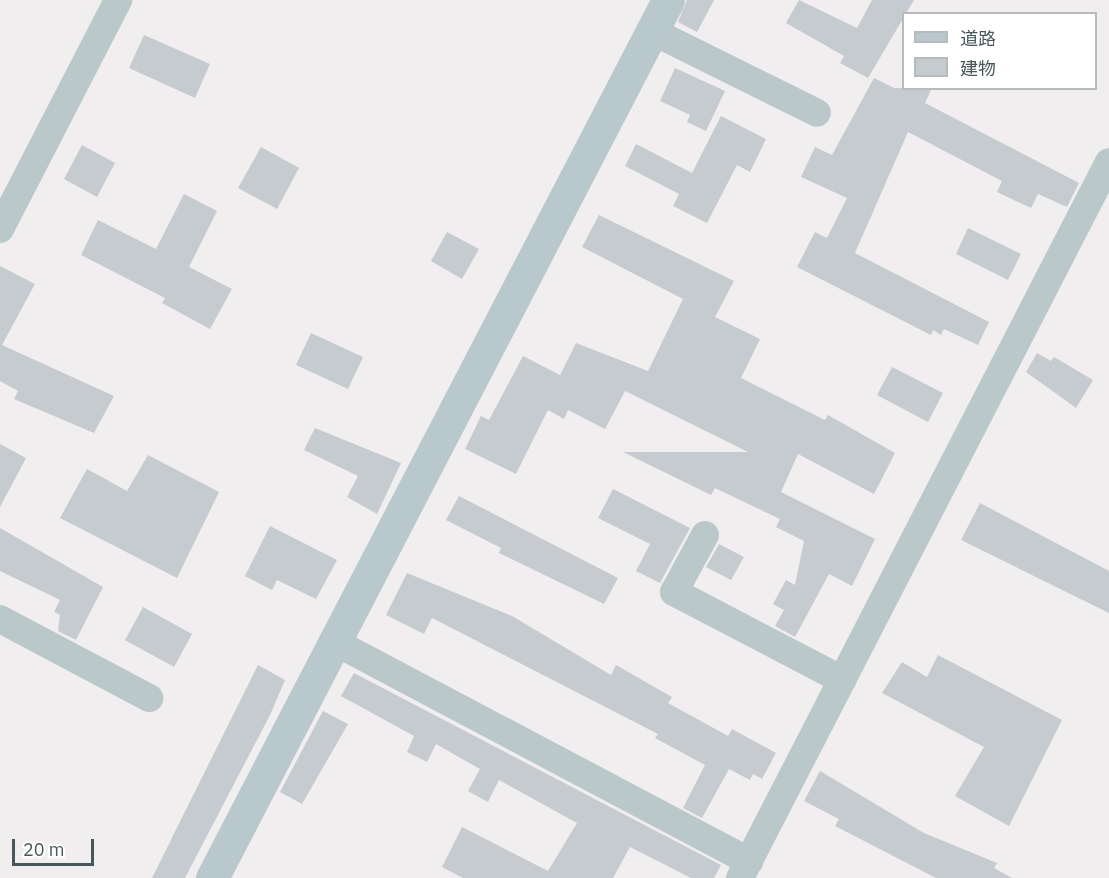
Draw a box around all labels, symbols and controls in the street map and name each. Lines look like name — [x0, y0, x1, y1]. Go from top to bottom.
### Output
legend — [902, 12, 1097, 90]
text: 道路 — [960, 27, 996, 50]
text: 建物 — [960, 57, 996, 80]
scale bar — [15, 827, 98, 865]
text: 20 m — [23, 838, 65, 861]

